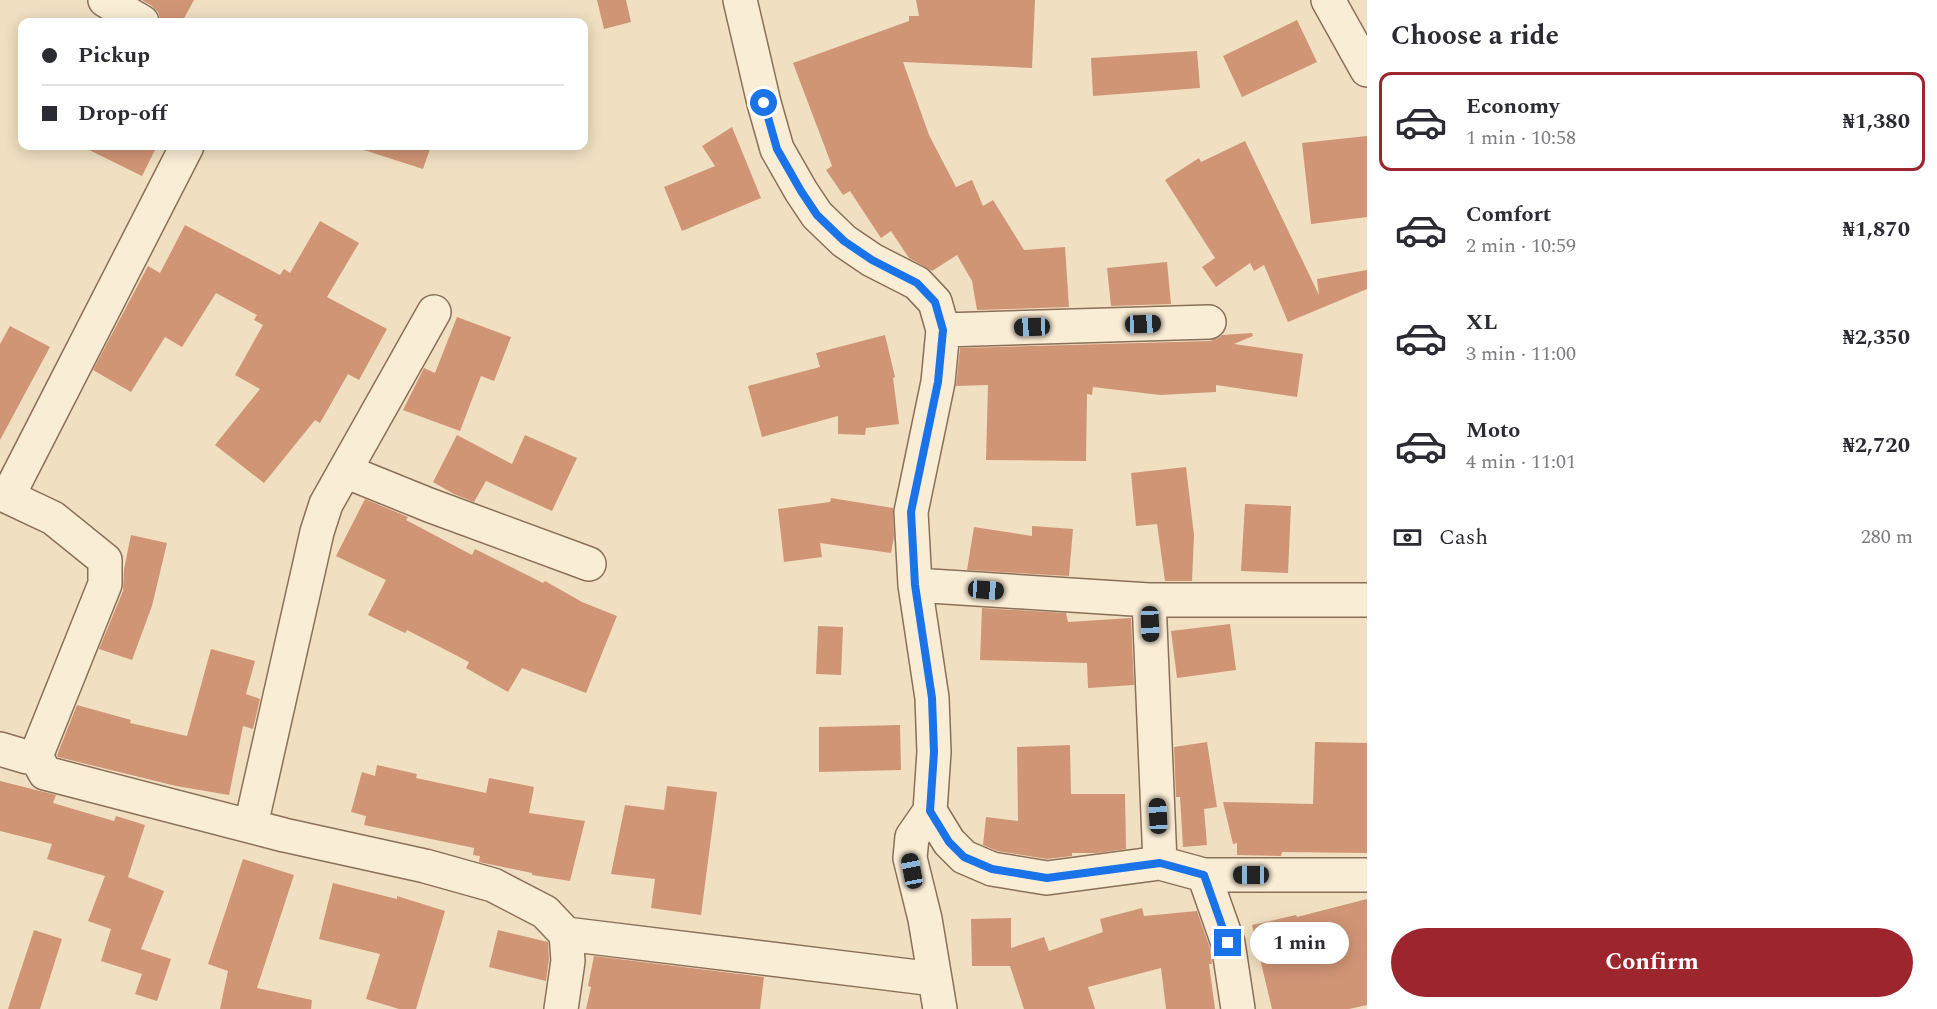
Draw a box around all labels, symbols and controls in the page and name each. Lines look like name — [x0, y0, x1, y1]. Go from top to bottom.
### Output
text: Choose a ride — [1391, 15, 1559, 57]
text: Pickup — [78, 39, 150, 72]
route start — [750, 89, 777, 116]
text: Economy — [1466, 90, 1559, 123]
icon: car — [1394, 95, 1448, 149]
text: Drop-off — [78, 97, 167, 130]
text: ₦1,380 — [1842, 105, 1910, 138]
text: 1 min · 10:58 — [1466, 123, 1576, 153]
text: Comfort — [1466, 198, 1551, 231]
icon: car — [1394, 203, 1448, 257]
text: ₦1,870 — [1842, 213, 1910, 246]
text: 2 min · 10:59 — [1466, 231, 1576, 261]
text: XL — [1466, 306, 1497, 339]
icon: car — [1394, 311, 1448, 365]
car — [1125, 314, 1161, 334]
car — [1014, 317, 1050, 337]
text: ₦2,350 — [1842, 321, 1910, 354]
text: 3 min · 11:00 — [1466, 339, 1576, 369]
text: Moto — [1466, 414, 1520, 447]
icon: car — [1394, 419, 1448, 473]
text: ₦2,720 — [1842, 429, 1910, 462]
text: 4 min · 11:01 — [1466, 447, 1576, 477]
icon: cash — [1391, 521, 1424, 554]
text: Cash — [1439, 521, 1488, 554]
text: 280 m — [1861, 522, 1913, 552]
car — [967, 580, 1005, 600]
car — [1140, 606, 1160, 642]
car — [1148, 798, 1168, 834]
car — [900, 852, 924, 890]
car — [1233, 866, 1269, 884]
callout: 1 min — [1249, 922, 1348, 964]
text: 1 min — [1273, 928, 1326, 958]
button: Confirm — [1391, 928, 1913, 997]
route end — [1214, 929, 1241, 956]

